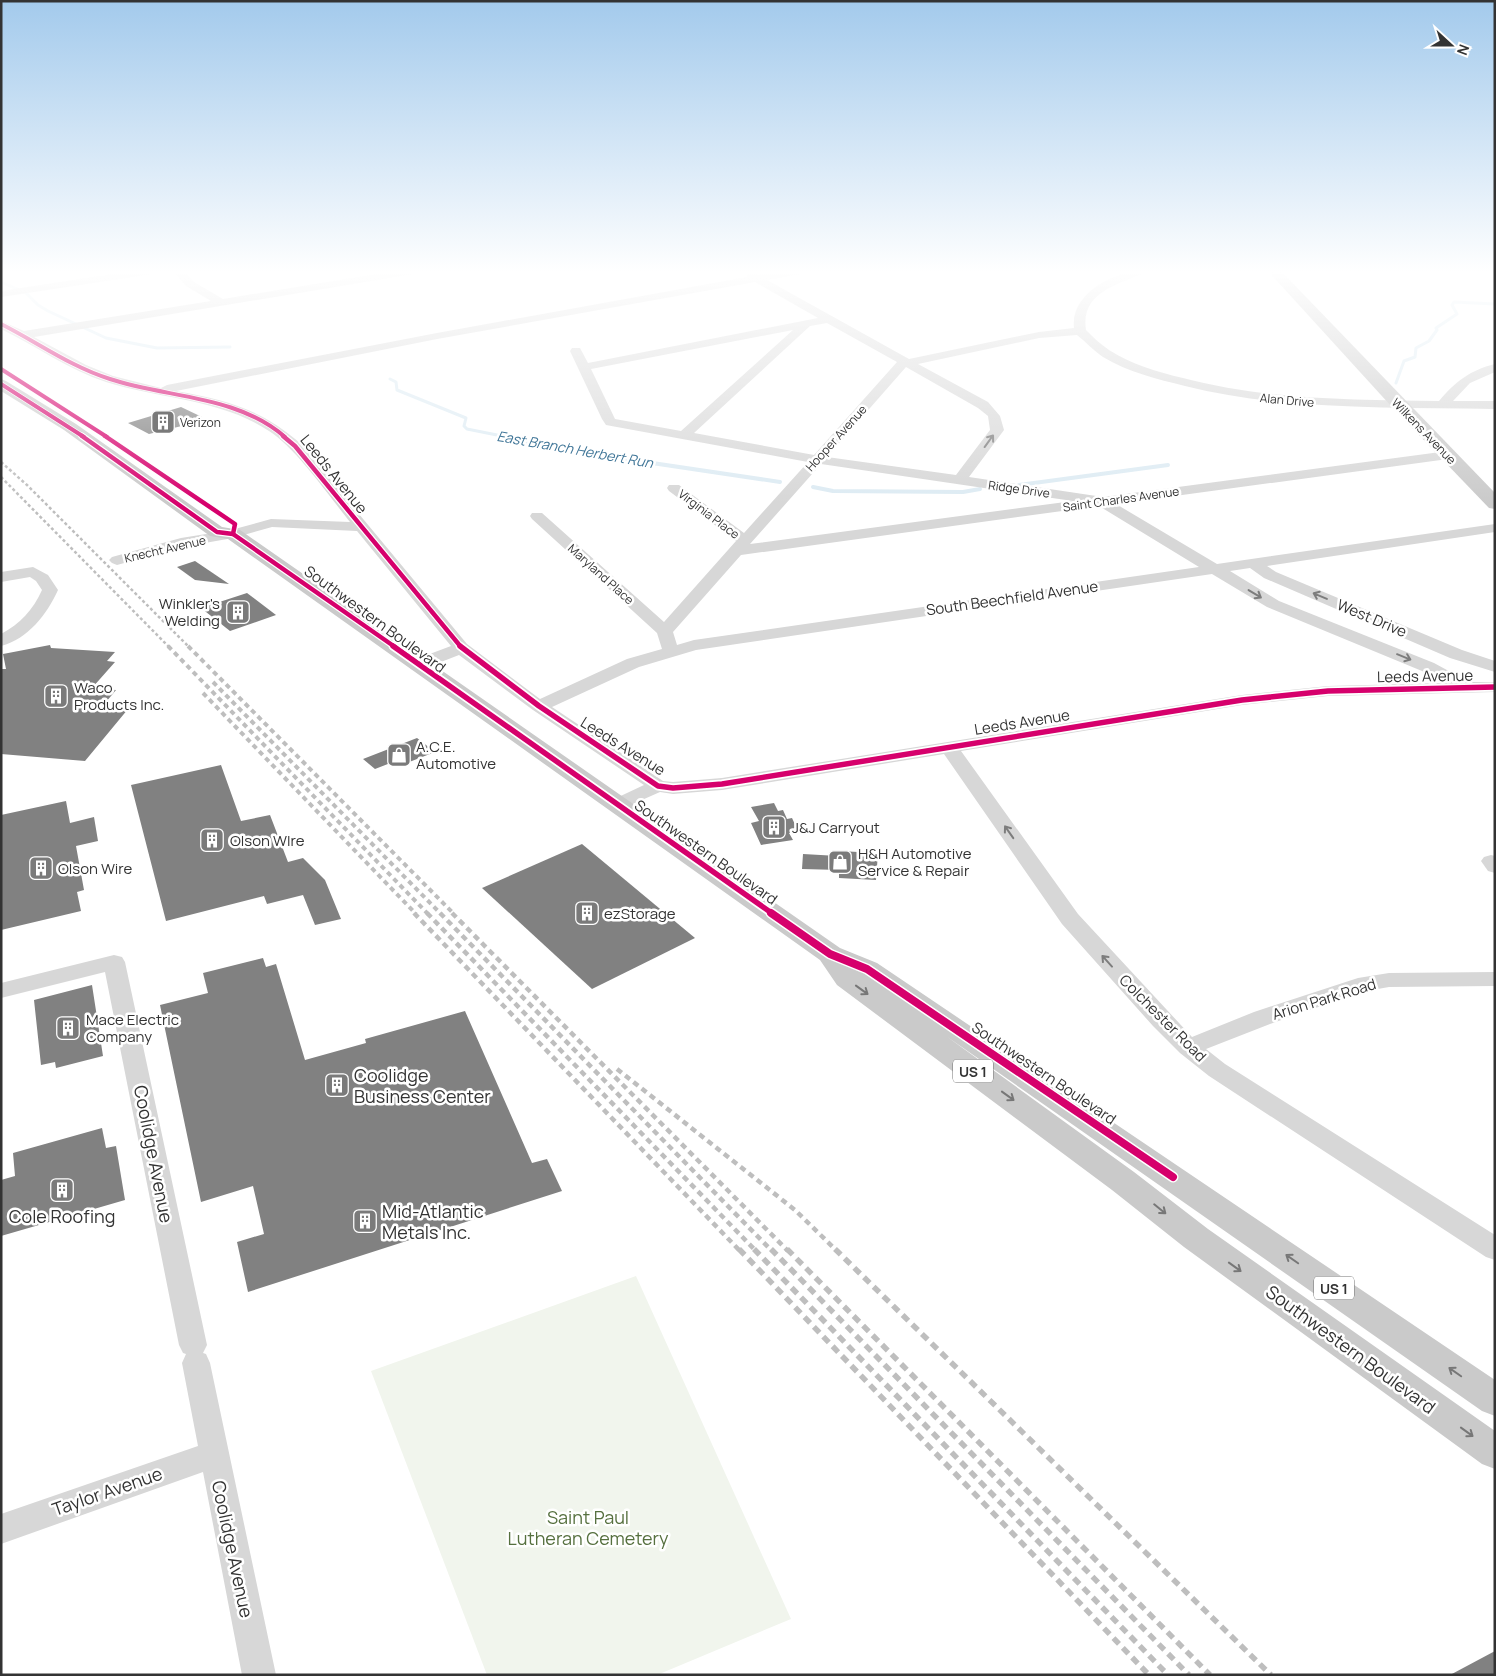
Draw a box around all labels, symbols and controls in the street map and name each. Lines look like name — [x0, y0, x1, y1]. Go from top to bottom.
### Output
north arrow — [1426, 20, 1476, 70]
text: N — [1453, 42, 1474, 58]
street label: Alan Drive — [1259, 389, 1315, 411]
street label: Wilkens Avenue — [1388, 394, 1460, 468]
street label: Hooper Avenue — [801, 401, 871, 475]
building icon: Verizon — [150, 409, 176, 435]
place label: Verizon — [180, 414, 221, 431]
water label: East Branch Herbert Run — [496, 426, 655, 472]
street label: Leeds Avenue — [296, 430, 373, 518]
one-way arrow — [984, 434, 994, 448]
street label: Ridge Drive — [987, 476, 1051, 502]
street label: Saint Charles Avenue — [1062, 482, 1180, 516]
street label: Virginia Place — [675, 485, 743, 543]
street label: Knecht Avenue — [123, 531, 207, 567]
street label: Maryland Place — [564, 540, 638, 608]
street label: Southwestern Boulevard — [300, 560, 450, 678]
street label: South Beechfield Avenue — [925, 576, 1100, 620]
one-way arrow — [1247, 590, 1261, 600]
one-way arrow — [1313, 591, 1328, 600]
place label: Winkler's Welding — [159, 593, 220, 631]
street label: West Drive — [1334, 594, 1410, 642]
building icon: Winkler's Welding — [225, 599, 251, 625]
one-way arrow — [1397, 654, 1412, 663]
street label: Leeds Avenue — [1377, 665, 1474, 687]
place label: Waco Products Inc. — [74, 677, 164, 715]
building icon: Waco Products Inc. — [43, 683, 69, 709]
street label: Leeds Avenue — [973, 704, 1071, 740]
street label: Leeds Avenue — [577, 712, 670, 781]
place label: A.C.E. Automotive — [416, 736, 496, 774]
shop icon: A.C.E. Automotive — [386, 742, 412, 768]
street label: Southwestern Boulevard — [630, 795, 782, 909]
building icon: J&J Carryout — [761, 814, 787, 840]
place label: J&J Carryout — [792, 817, 880, 838]
one-way arrow — [1004, 825, 1014, 839]
building icon: Olson WIre — [199, 827, 225, 853]
place label: Olson WIre — [230, 830, 305, 851]
place label: H&H Automotive Service & Repair — [858, 843, 972, 881]
shop icon: H&H Automotive Service & Repair — [827, 849, 853, 875]
building icon: Olson Wire — [28, 855, 54, 881]
place label: Olson Wire — [58, 858, 133, 879]
building icon: ezStorage — [574, 900, 600, 926]
place label: ezStorage — [604, 903, 676, 924]
one-way arrow — [1101, 954, 1113, 967]
street label: Colchester Road — [1115, 970, 1211, 1066]
street label: Arion Park Road — [1269, 973, 1379, 1025]
one-way arrow — [855, 985, 869, 995]
place label: Mace Electric Company — [86, 1009, 179, 1047]
building icon: Mace Electric Company — [55, 1015, 81, 1041]
street label: Southwestern Boulevard — [968, 1017, 1120, 1129]
road number: US 1 — [953, 1060, 993, 1082]
place label: Coolidge Business Center — [354, 1063, 491, 1108]
building icon: Coolidge Business Center — [324, 1072, 350, 1098]
street label: Coolidge Avenue — [129, 1083, 179, 1225]
one-way arrow — [1001, 1090, 1014, 1101]
building icon: Cole Roofing — [49, 1177, 75, 1203]
place label: Mid-Atlantic Metals Inc. — [382, 1199, 484, 1244]
place label: Cole Roofing — [9, 1204, 115, 1228]
one-way arrow — [1153, 1204, 1166, 1215]
building icon: Mid-Atlantic Metals Inc. — [352, 1208, 378, 1234]
one-way arrow — [1286, 1254, 1300, 1264]
one-way arrow — [1228, 1261, 1241, 1272]
road number: US 1 — [1314, 1276, 1354, 1300]
street label: Southwestern Boulevard — [1261, 1279, 1441, 1419]
one-way arrow — [1448, 1367, 1462, 1377]
one-way arrow — [1460, 1427, 1474, 1437]
street label: Taylor Avenue — [49, 1461, 165, 1521]
street label: Coolidge Avenue — [207, 1478, 259, 1620]
park label: Saint Paul Lutheran Cemetery — [508, 1505, 669, 1550]

